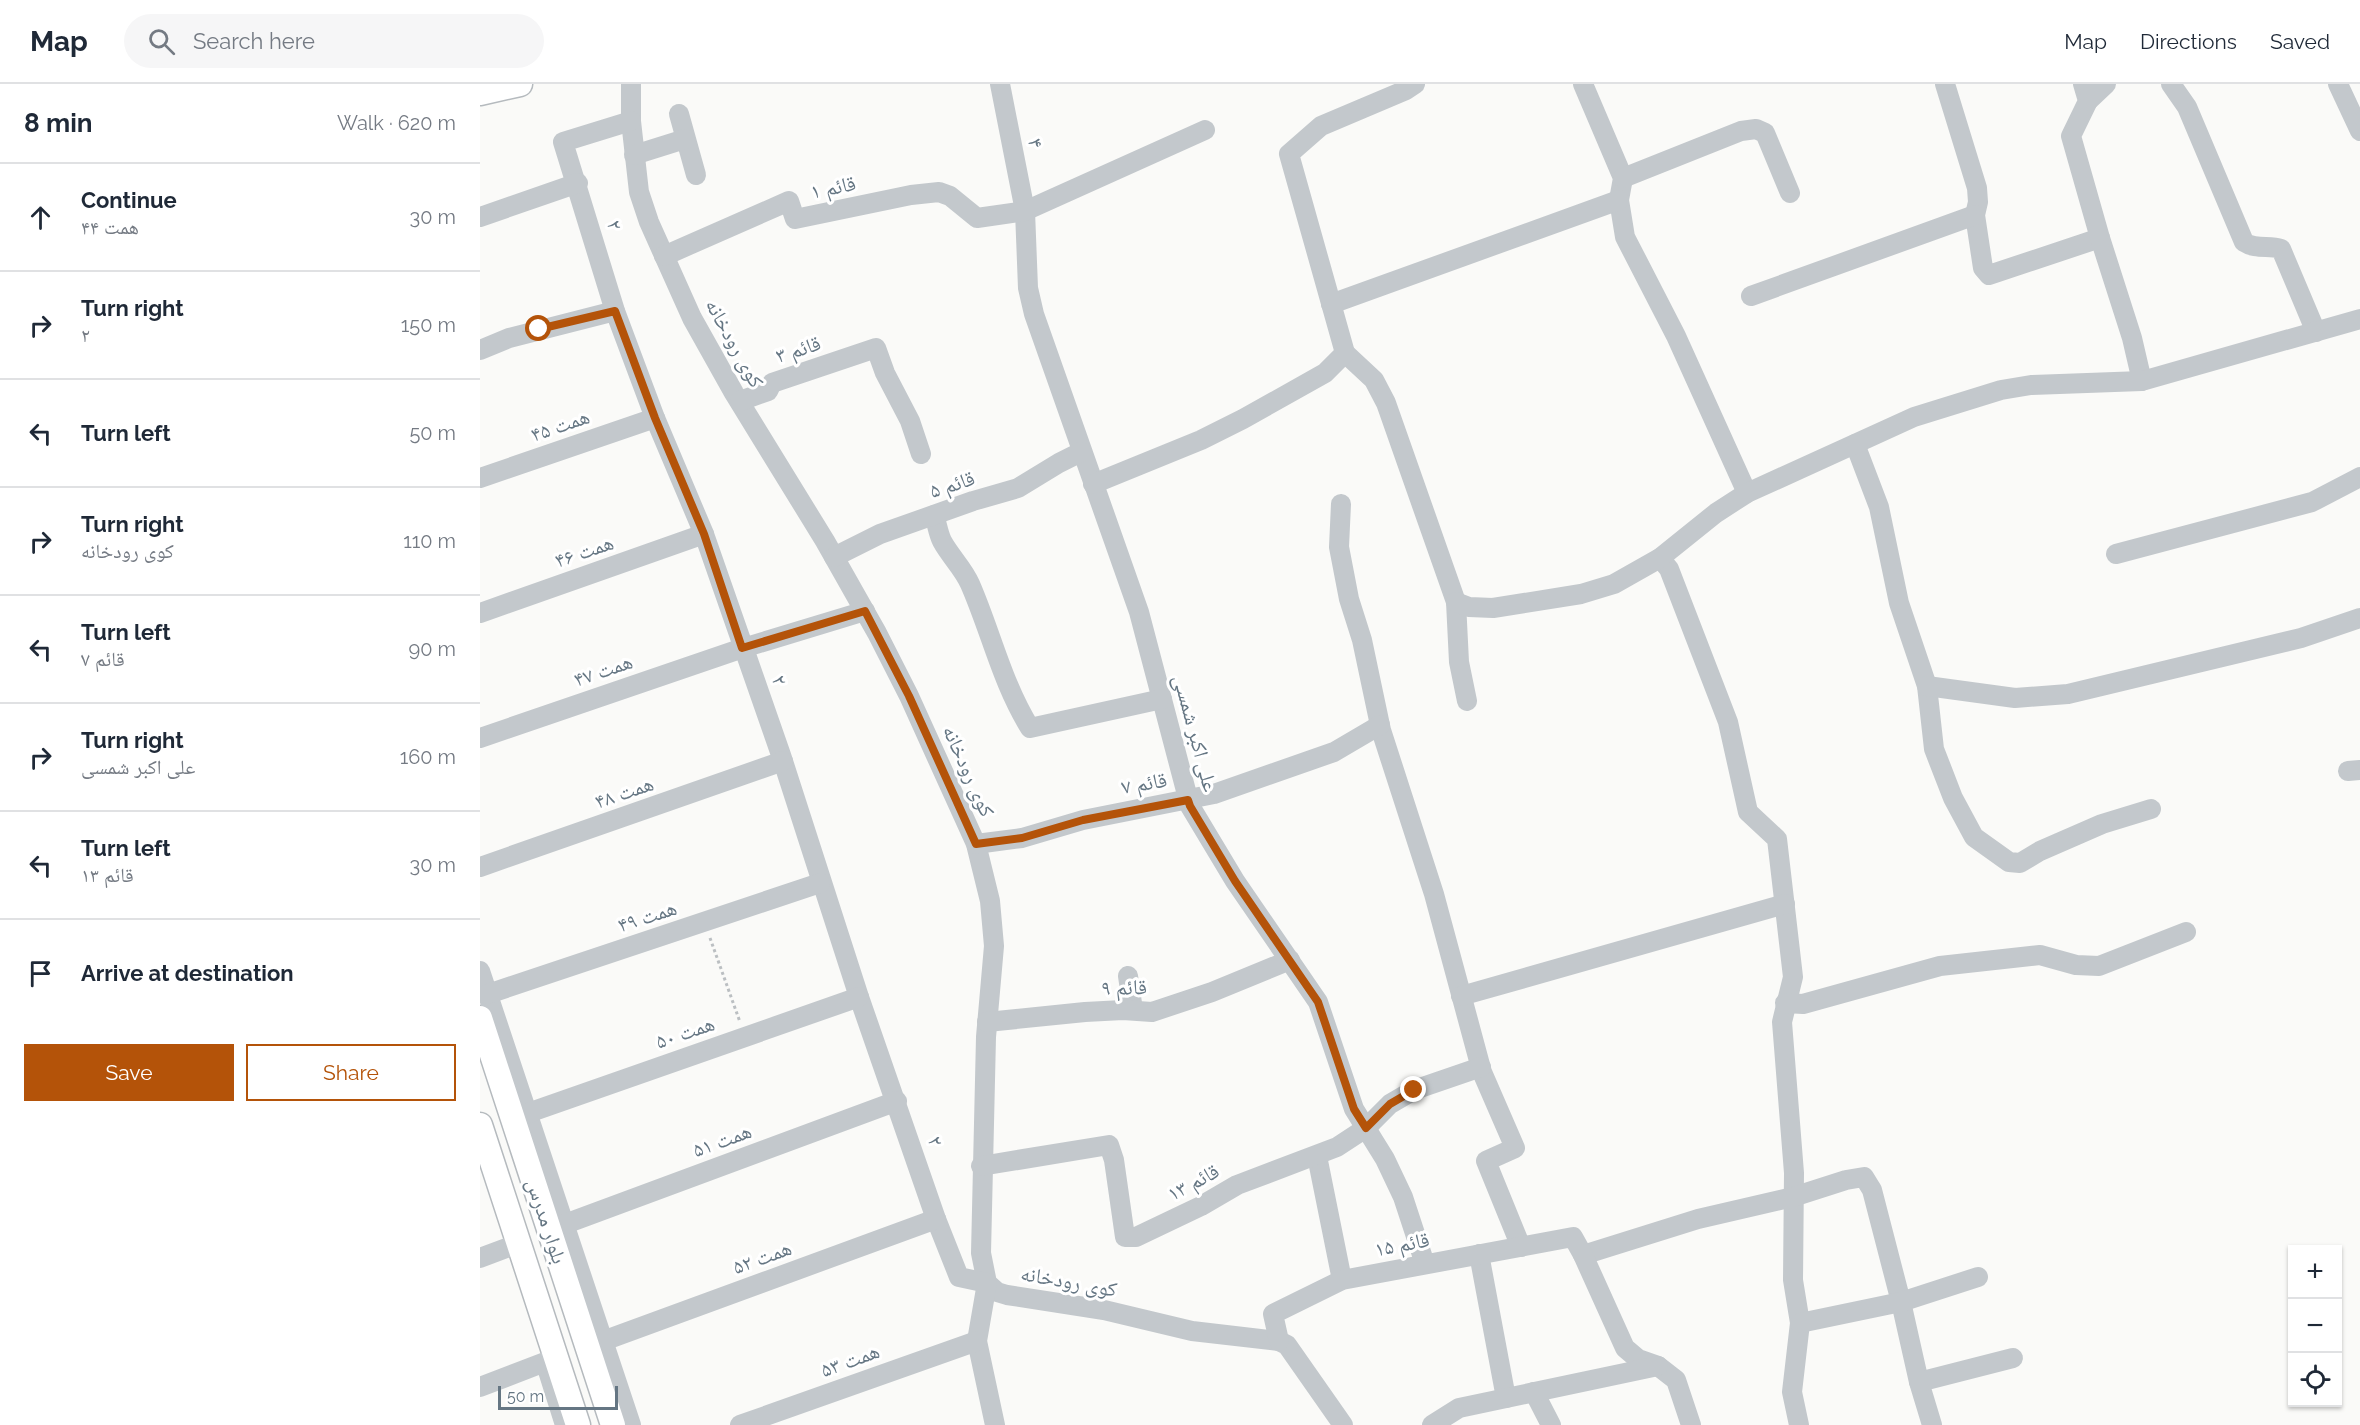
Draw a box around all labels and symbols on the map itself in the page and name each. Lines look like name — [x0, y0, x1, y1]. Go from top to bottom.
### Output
street label: ۴ — [1023, 136, 1049, 150]
street label: قائم ۱ — [808, 170, 858, 206]
street label: ۲ — [602, 217, 628, 233]
street label: کوی رودخانه — [700, 294, 770, 392]
route start — [525, 315, 551, 341]
street label: قائم ۳ — [772, 330, 824, 370]
street label: همت ۴۵ — [527, 403, 593, 447]
street label: قائم ۵ — [926, 465, 978, 505]
street label: همت ۴۶ — [551, 529, 617, 573]
street label: همت ۴۷ — [570, 648, 636, 692]
street label: ۲ — [767, 671, 793, 689]
street label: علی اکبر شمسی — [1167, 672, 1224, 795]
street label: کوی رودخانه — [938, 721, 1000, 821]
street label: قائم ۷ — [1119, 767, 1169, 801]
street label: همت ۴۸ — [591, 770, 657, 814]
street label: همت ۴۹ — [614, 895, 680, 937]
street label: قائم ۹ — [1101, 974, 1147, 1002]
street label: همت ۵۰ — [652, 1010, 718, 1054]
route end — [1400, 1076, 1426, 1102]
street label: همت ۵۱ — [689, 1118, 755, 1162]
street label: ۲ — [923, 1132, 949, 1150]
street label: قائم ۱۳ — [1163, 1158, 1224, 1208]
street label: بلوار مدرس — [521, 1175, 573, 1267]
street label: قائم ۱۵ — [1373, 1226, 1432, 1264]
street label: همت ۵۲ — [729, 1235, 795, 1279]
street label: کوی رودخانه — [1019, 1260, 1119, 1302]
street label: همت ۵۳ — [817, 1338, 883, 1382]
scale bar — [498, 1383, 618, 1410]

